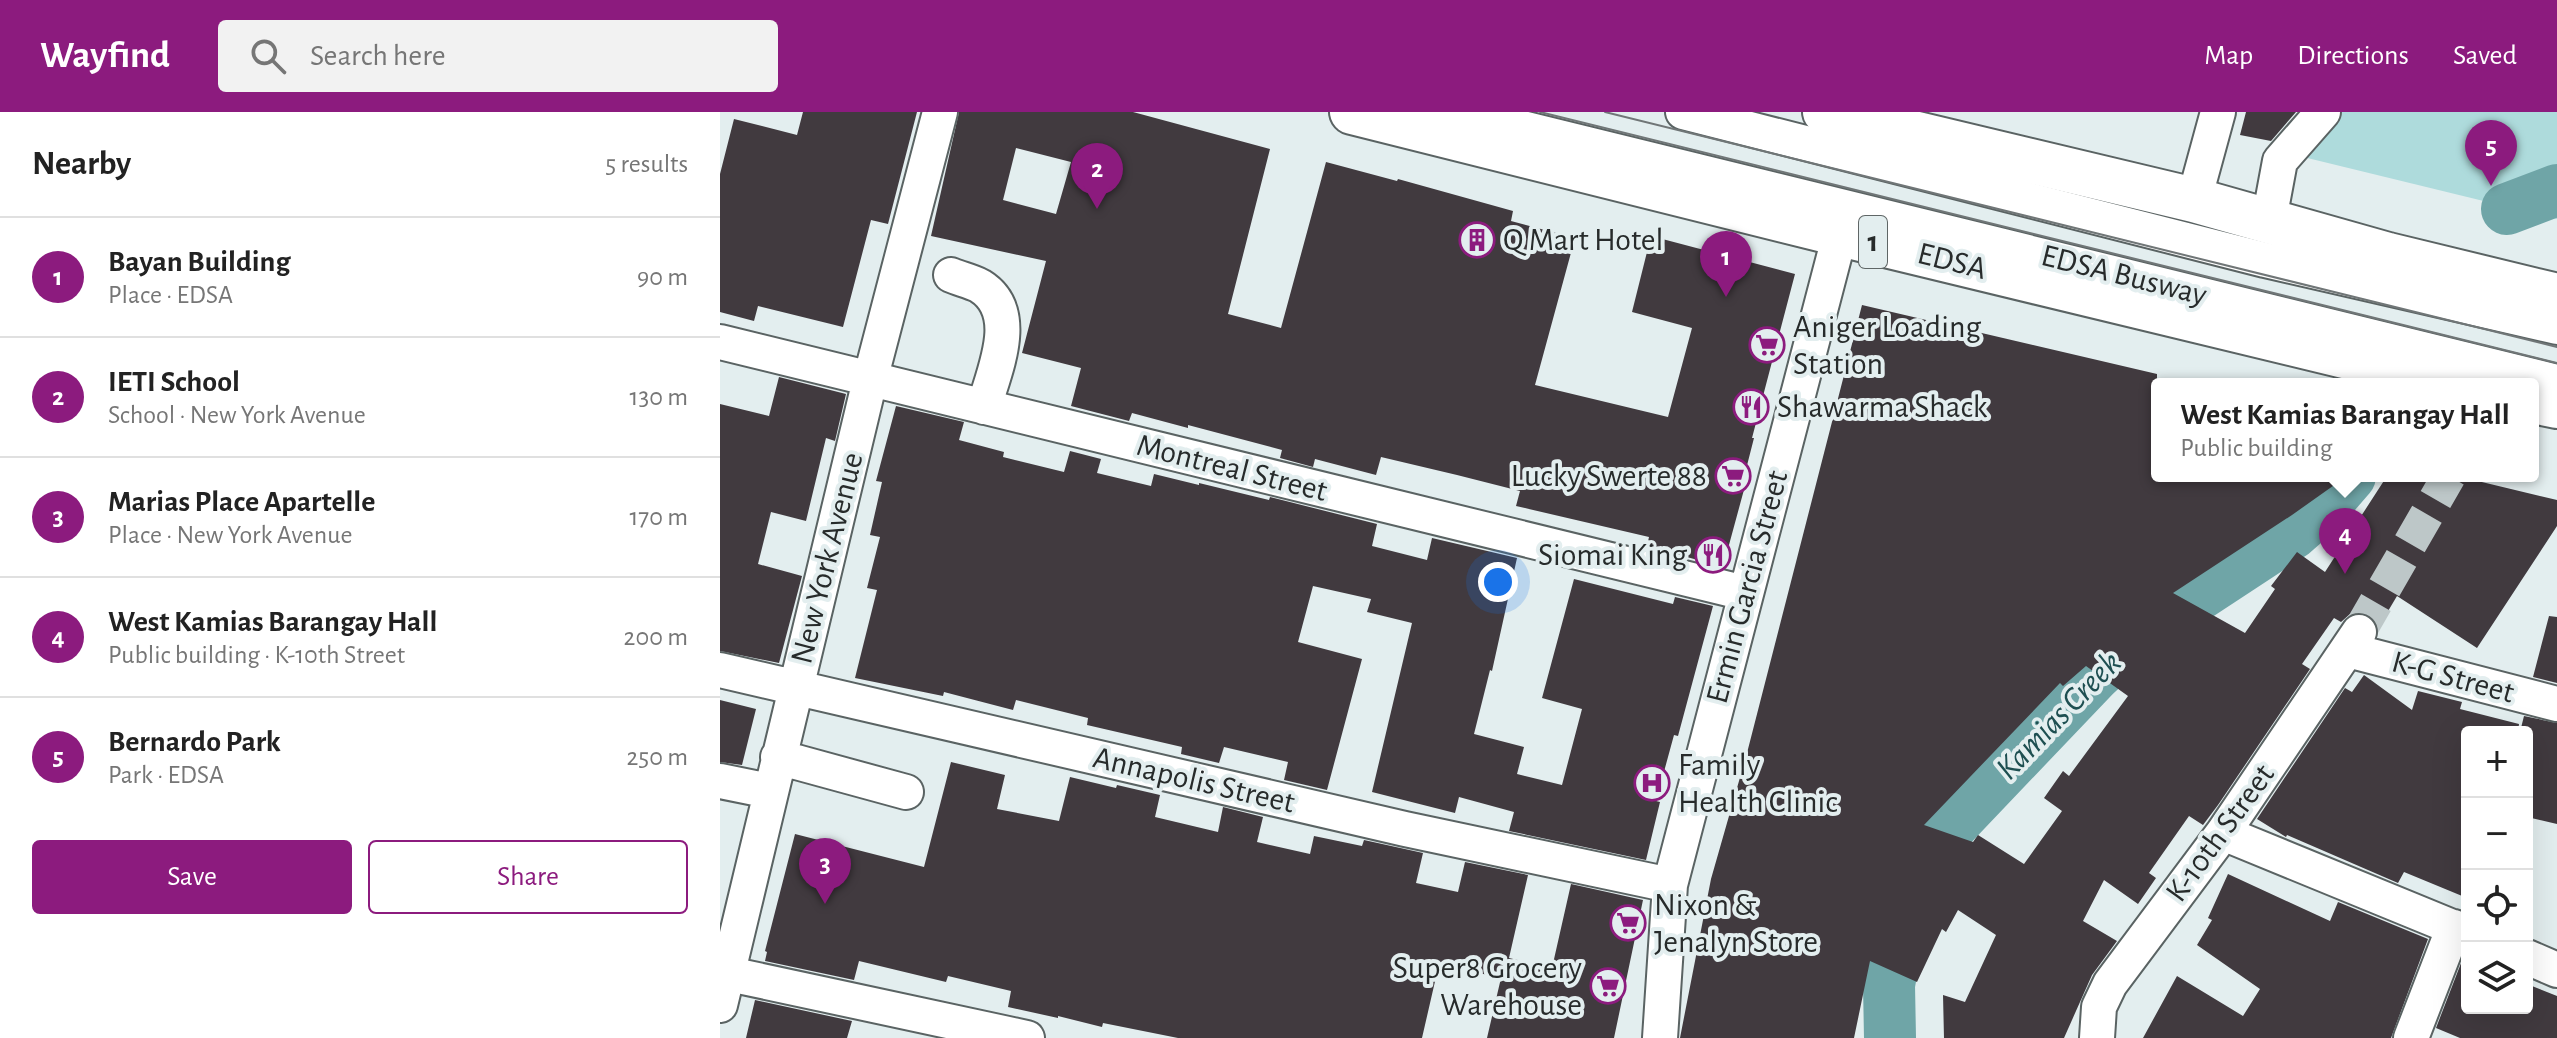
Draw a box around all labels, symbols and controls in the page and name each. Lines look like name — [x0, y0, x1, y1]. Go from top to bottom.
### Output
search box — [218, 20, 778, 92]
icon: search — [246, 34, 290, 78]
text: Wayfind — [40, 37, 170, 75]
text: Search here — [310, 41, 446, 71]
text: Map — [2204, 42, 2253, 70]
text: Directions — [2297, 42, 2409, 70]
text: Saved — [2453, 42, 2517, 70]
pin: 5 — [2465, 120, 2517, 186]
pin: 2 — [1071, 143, 1123, 209]
text: Nearby — [32, 147, 131, 181]
text: 5 results — [605, 151, 688, 177]
road number: 1 — [1859, 216, 1887, 268]
building icon: Q Mart Hotel — [1458, 221, 1496, 259]
place label: Q Mart Hotel — [1503, 224, 1663, 256]
pin: 1 — [1700, 231, 1752, 297]
street label: EDSA — [1914, 237, 1990, 285]
street label: EDSA Busway — [2038, 239, 2210, 311]
text: Bayan Building — [108, 247, 291, 277]
text: 1 — [53, 264, 63, 290]
text: 90 m — [637, 264, 688, 290]
text: Place · EDSA — [108, 282, 233, 308]
place label: Aniger Loading Station — [1793, 311, 1982, 380]
supermarket icon: Aniger Loading Station — [1748, 326, 1786, 364]
text: IETI School — [108, 367, 240, 397]
popup — [2151, 378, 2539, 482]
text: 2 — [52, 384, 64, 410]
text: 130 m — [630, 384, 688, 410]
restaurant icon: Shawarma Shack — [1732, 388, 1770, 426]
place label: Shawarma Shack — [1777, 391, 1988, 423]
text: West Kamias Barangay Hall — [2180, 400, 2510, 430]
text: School · New York Avenue — [108, 402, 366, 428]
street label: Montreal Street — [1133, 429, 1331, 507]
text: Public building — [2180, 435, 2332, 461]
street label: New York Avenue — [785, 449, 869, 667]
supermarket icon: Lucky Swerte 88 — [1714, 457, 1752, 495]
place label: Lucky Swerte 88 — [1511, 460, 1707, 492]
street label: Ermin Garcia Street — [1701, 467, 1793, 707]
text: Marias Place Apartelle — [108, 487, 375, 517]
text: 3 — [52, 504, 64, 530]
text: 170 m — [629, 504, 688, 530]
pin: 4 — [2319, 508, 2371, 574]
text: Place · New York Avenue — [108, 522, 352, 548]
restaurant icon: Siomai King — [1694, 536, 1732, 574]
place label: Siomai King — [1538, 539, 1687, 571]
your location — [1478, 562, 1518, 602]
text: West Kamias Barangay Hall — [108, 607, 437, 637]
text: 4 — [51, 624, 65, 650]
text: 200 m — [624, 624, 688, 650]
text: Public building · K-10th Street — [108, 642, 405, 668]
street label: K-G Street — [2388, 645, 2518, 709]
water label: Kamias Creek — [1990, 646, 2128, 786]
map controls — [2461, 726, 2533, 1014]
button: + — [2461, 726, 2533, 798]
text: Bernardo Park — [108, 727, 281, 757]
street label: Annapolis Street — [1090, 741, 1298, 819]
text: 5 — [52, 744, 64, 770]
text: 250 m — [626, 744, 688, 770]
place label: Family Health Clinic — [1678, 749, 1838, 818]
street label: K-10th Street — [2160, 759, 2280, 907]
text: Park · EDSA — [108, 762, 224, 788]
hospital icon: Family Health Clinic — [1633, 764, 1671, 802]
button: − — [2461, 798, 2533, 870]
pin: 3 — [799, 838, 851, 904]
button: Save — [32, 840, 352, 914]
button: Share — [368, 840, 688, 914]
button: locate — [2461, 870, 2533, 942]
place label: Nixon & Jenalyn Store — [1654, 889, 1818, 958]
supermarket icon: Nixon & Jenalyn Store — [1609, 904, 1647, 942]
button: layers — [2461, 942, 2533, 1014]
place label: Super8 Grocery Warehouse — [1393, 952, 1582, 1021]
supermarket icon: Super8 Grocery Warehouse — [1589, 967, 1627, 1005]

